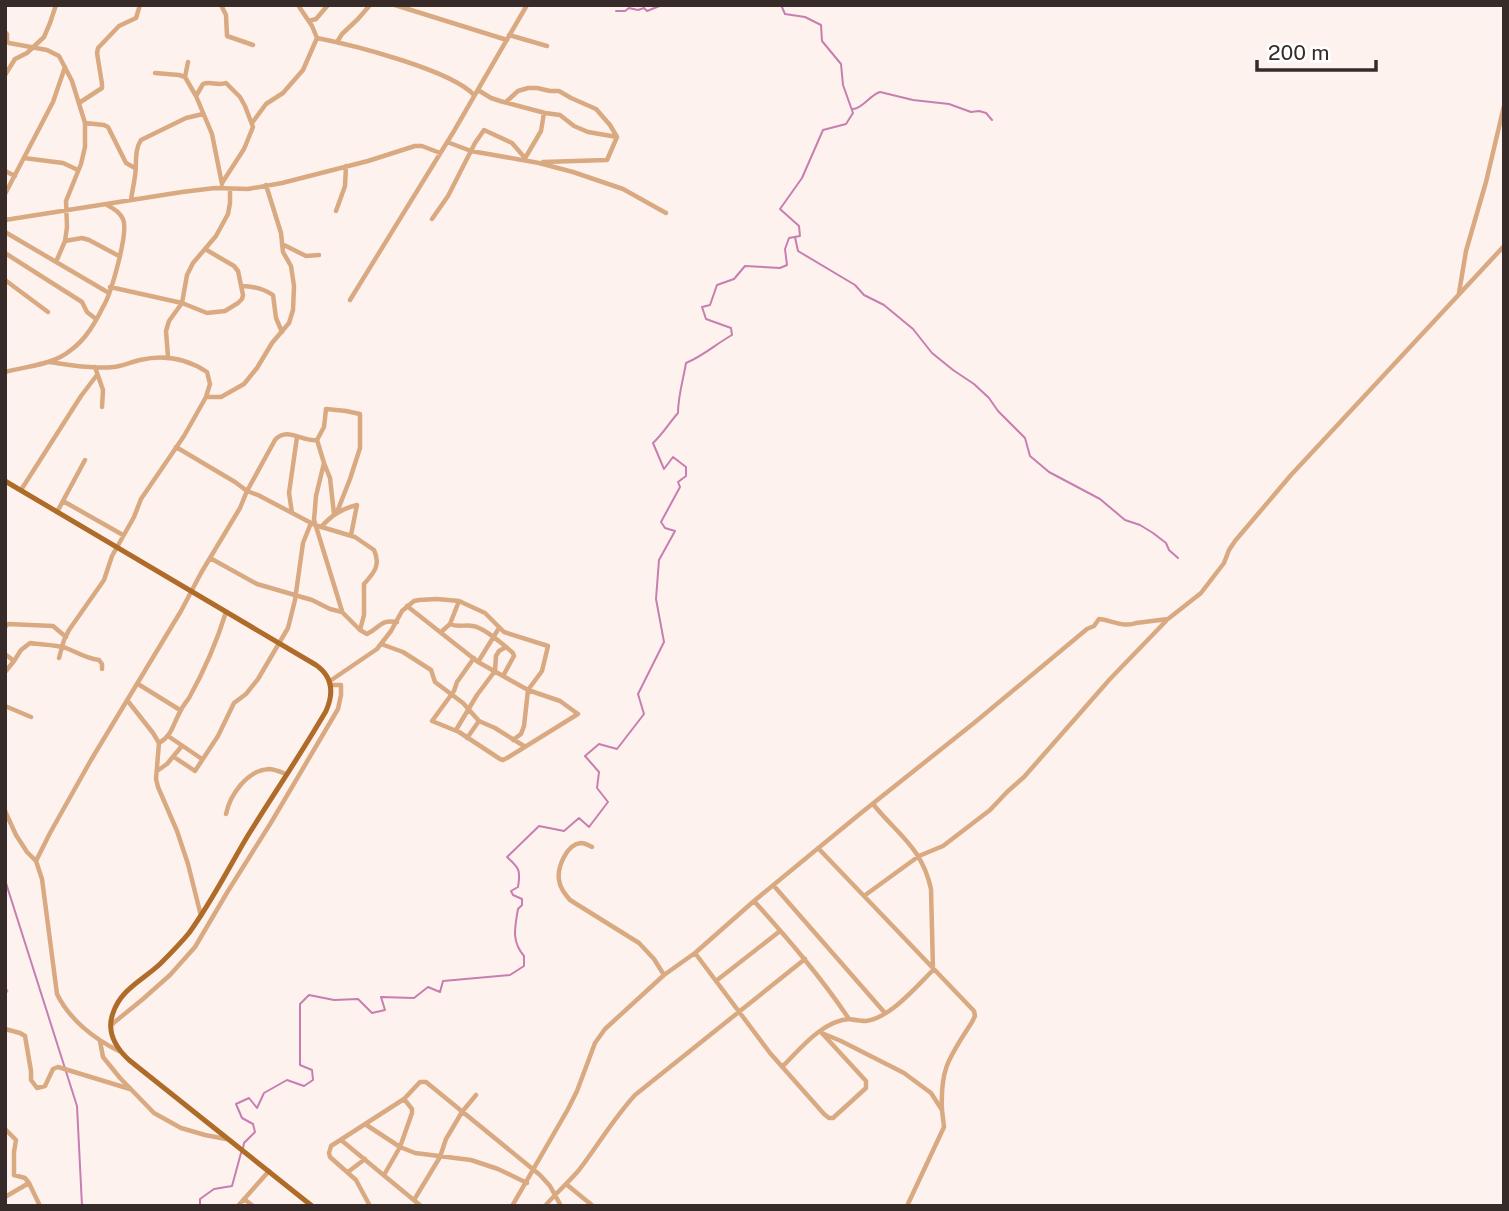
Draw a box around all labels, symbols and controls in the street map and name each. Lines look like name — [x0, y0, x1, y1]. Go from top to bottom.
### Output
scale bar — [1257, 28, 1376, 72]
text: 200 m — [1268, 40, 1329, 65]

